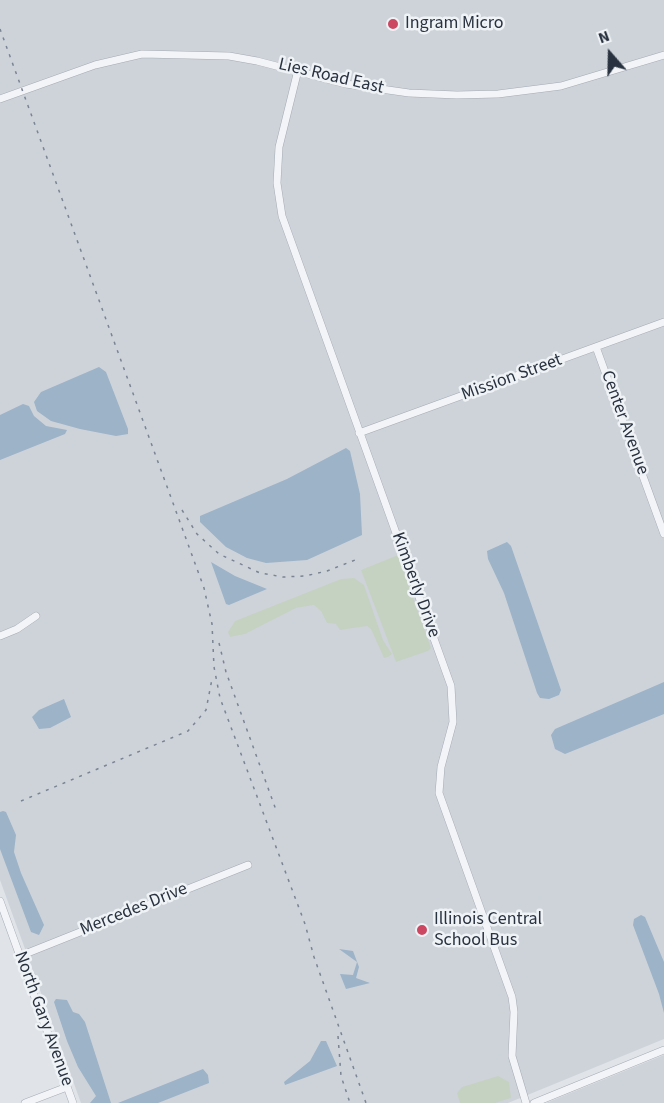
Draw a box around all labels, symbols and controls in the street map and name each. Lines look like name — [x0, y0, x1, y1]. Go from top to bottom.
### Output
place label: Ingram Micro — [405, 13, 504, 35]
marker: Ingram Micro — [386, 17, 400, 31]
north arrow — [580, 24, 640, 84]
text: N — [595, 25, 613, 49]
street label: Lies Road East — [276, 54, 386, 100]
street label: Mission Street — [459, 350, 565, 406]
street label: Center Avenue — [595, 368, 653, 478]
street label: Kimberly Drive — [386, 529, 444, 641]
street label: Mercedes Drive — [77, 879, 191, 941]
place label: Illinois Central School Bus — [434, 909, 542, 952]
marker: Illinois Central School Bus — [415, 923, 429, 937]
street label: North Gary Avenue — [9, 949, 77, 1089]

